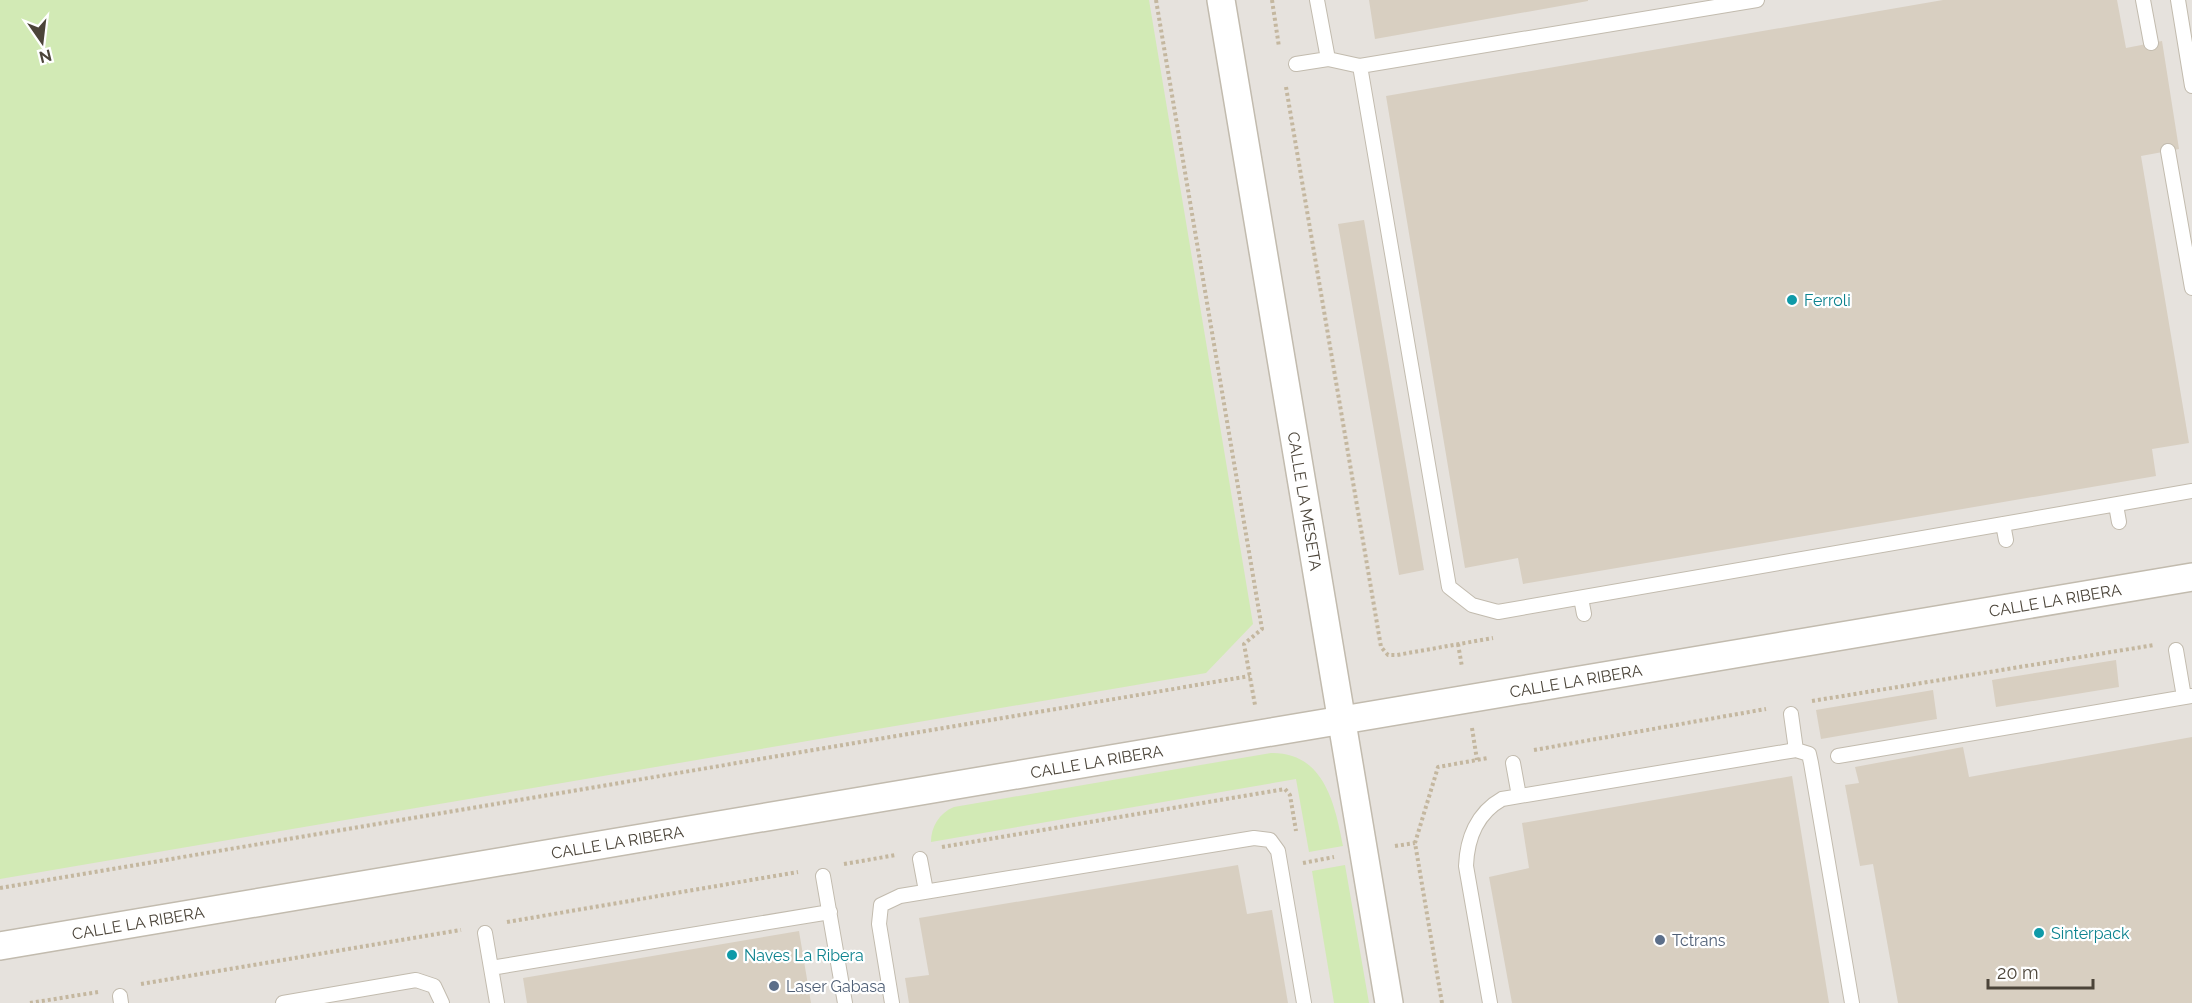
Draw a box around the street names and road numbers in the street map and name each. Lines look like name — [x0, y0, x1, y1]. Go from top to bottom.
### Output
street label: CALLE LA MESETA — [1284, 430, 1326, 572]
street label: CALLE LA RIBERA — [1987, 580, 2123, 621]
street label: CALLE LA RIBERA — [1508, 660, 1644, 701]
street label: CALLE LA RIBERA — [1029, 741, 1164, 782]
street label: CALLE LA RIBERA — [550, 822, 685, 863]
street label: CALLE LA RIBERA — [70, 902, 206, 943]

